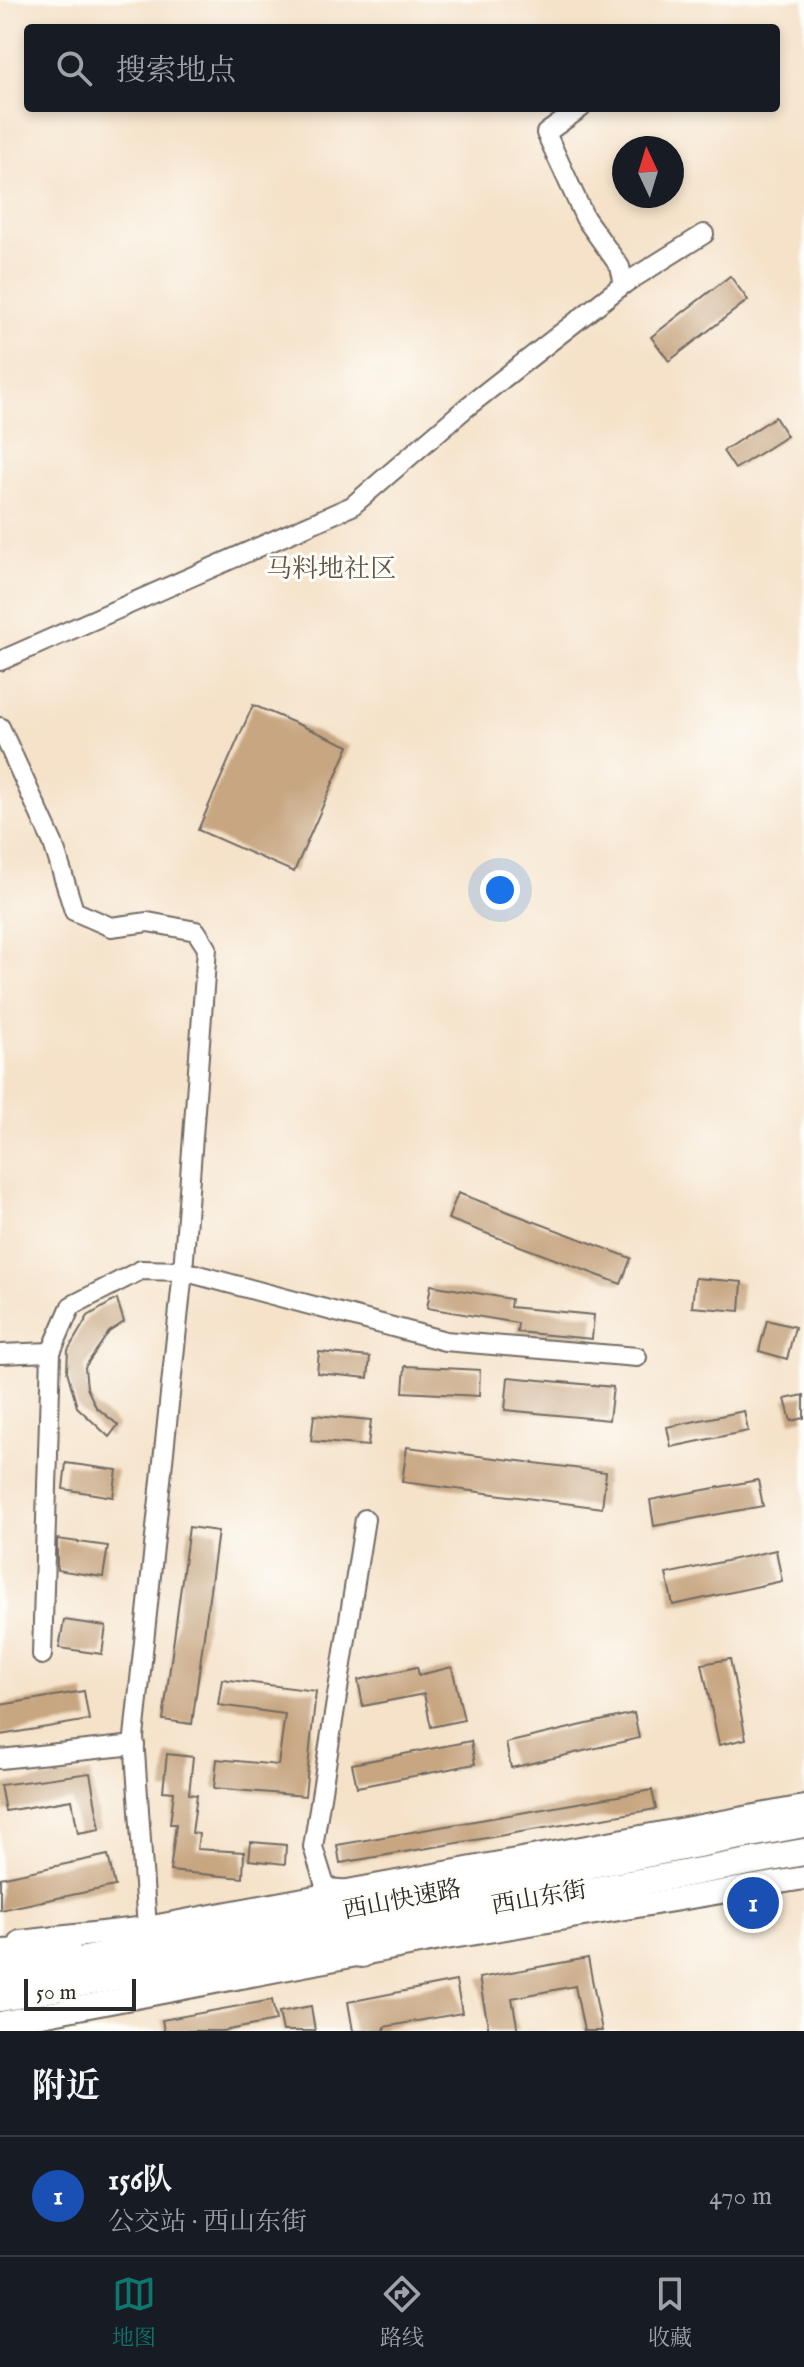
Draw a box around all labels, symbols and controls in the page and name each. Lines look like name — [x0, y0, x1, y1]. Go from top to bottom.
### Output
search box — [24, 24, 780, 112]
icon: search — [52, 46, 96, 90]
text: 搜索地点 — [116, 53, 236, 91]
north arrow — [612, 136, 684, 208]
district label: 马料地社区 — [266, 553, 396, 586]
your location — [480, 870, 520, 910]
pin: 1 — [727, 1873, 779, 1933]
street label: 西山快速路 — [340, 1874, 464, 1927]
street label: 西山东街 — [489, 1875, 589, 1922]
scale bar — [24, 1975, 136, 2011]
text: 50 m — [36, 1979, 77, 2007]
text: 附近 — [32, 2066, 100, 2109]
text: 156队 — [108, 2162, 173, 2200]
text: 1 — [53, 2180, 63, 2213]
text: 470 m — [709, 2180, 772, 2213]
text: 公交站 · 西山东街 — [108, 2206, 307, 2239]
tab: 地图 — [112, 2272, 156, 2353]
tab: 路线 — [380, 2272, 424, 2353]
tab: 收藏 — [648, 2272, 692, 2353]

